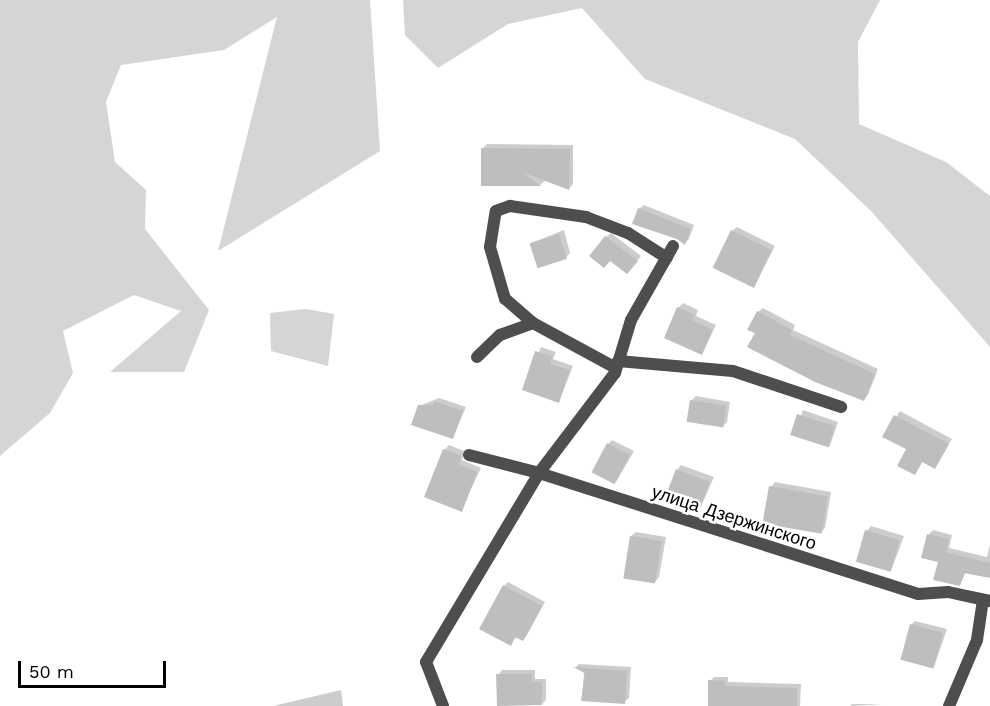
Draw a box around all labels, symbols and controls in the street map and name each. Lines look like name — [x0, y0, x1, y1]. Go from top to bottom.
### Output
street label: улица Дзержинского — [649, 481, 819, 555]
scale bar — [21, 649, 170, 687]
text: 50 m — [29, 661, 74, 682]

